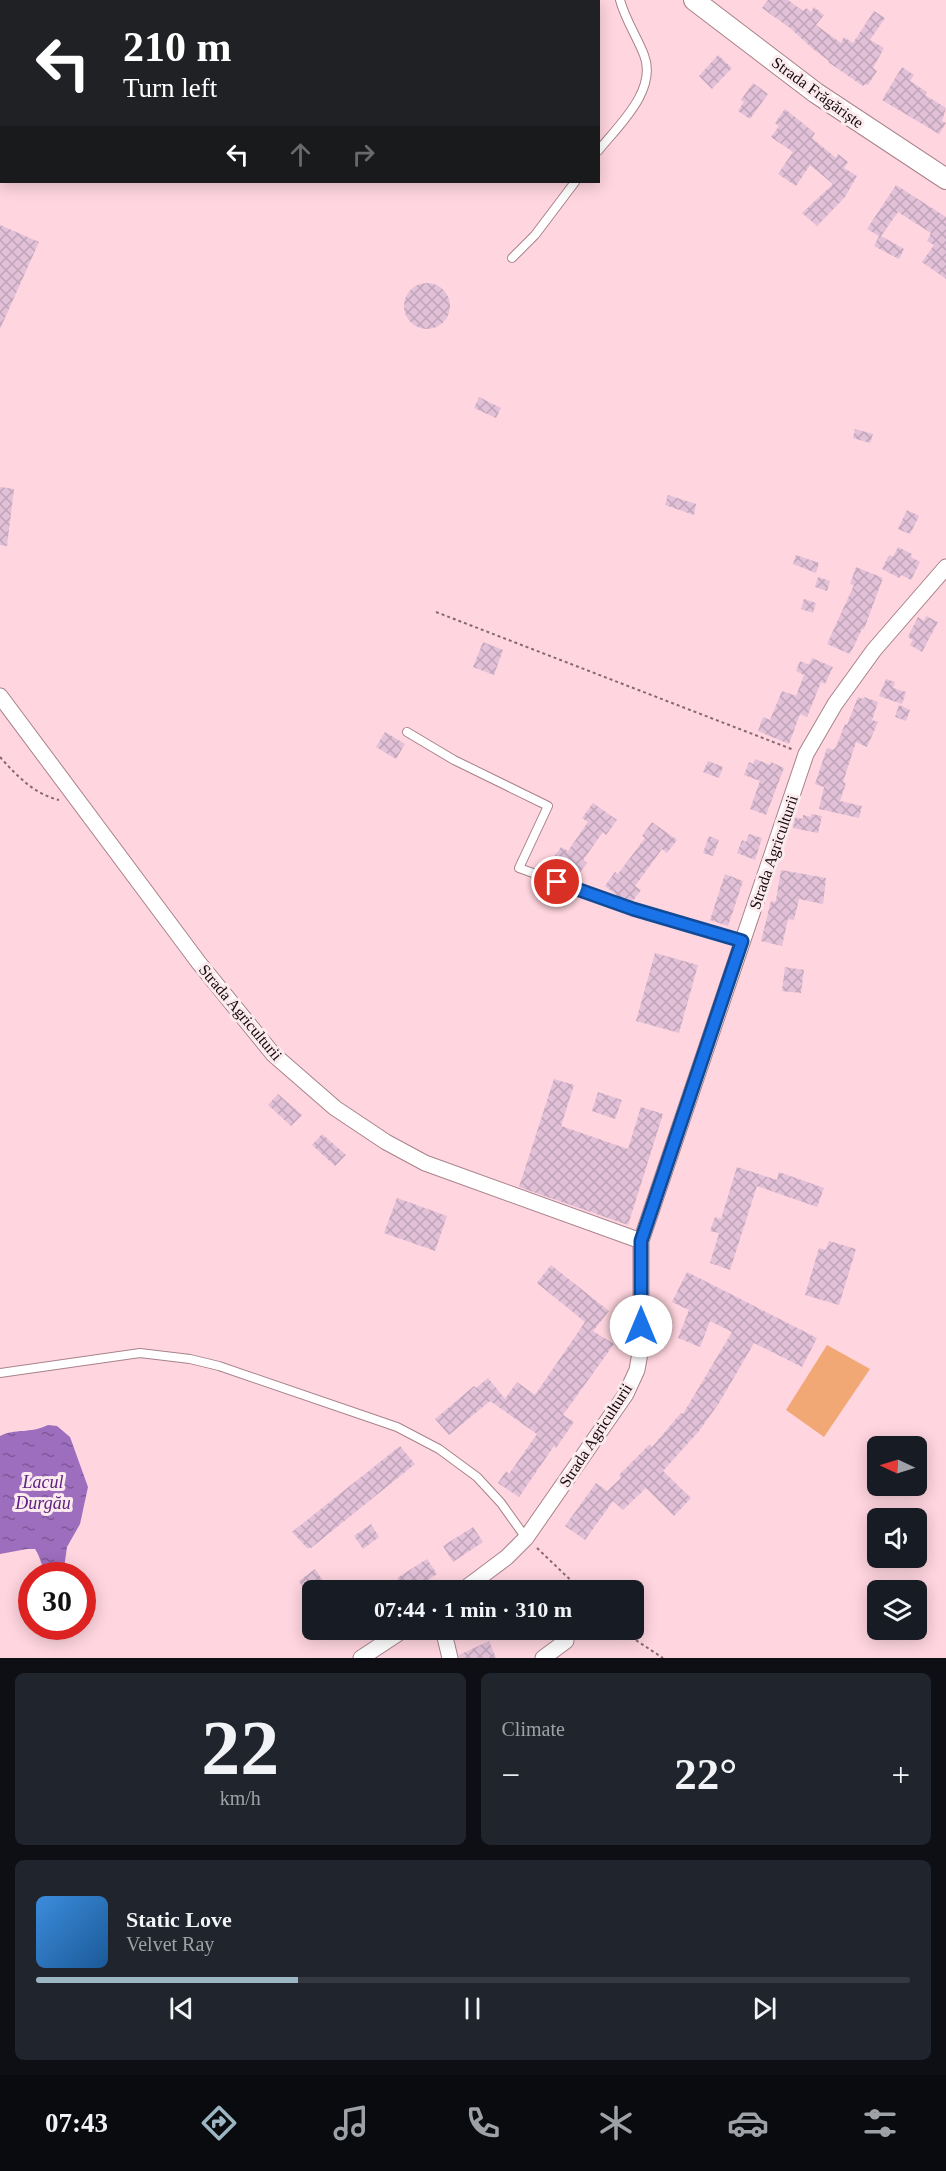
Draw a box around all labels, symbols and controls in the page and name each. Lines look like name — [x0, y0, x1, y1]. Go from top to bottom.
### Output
icon: left — [24, 24, 102, 102]
text: 210 m — [123, 24, 232, 70]
street label: Strada Frăgăriște — [768, 54, 867, 132]
text: Turn left — [123, 73, 217, 103]
icon: left — [221, 138, 254, 171]
icon: ahead — [284, 138, 317, 171]
icon: right — [347, 138, 380, 171]
street label: Strada Agriculturii — [746, 792, 802, 912]
pin — [531, 856, 582, 907]
icon: arrive — [540, 865, 573, 898]
street label: Strada Agriculturii — [195, 961, 286, 1065]
position arrow — [609, 1294, 673, 1358]
street label: Strada Agriculturii — [556, 1380, 636, 1491]
north arrow — [867, 1436, 927, 1496]
map controls — [867, 1436, 927, 1640]
water label: Lacul Durgău — [14, 1472, 71, 1513]
button: sound — [867, 1508, 927, 1568]
speed limit sign: 30 — [18, 1562, 96, 1640]
button: layers — [867, 1580, 927, 1640]
text: 07:44 · 1 min · 310 m — [374, 1597, 572, 1622]
text: 22 — [201, 1704, 279, 1791]
text: Climate — [502, 1718, 565, 1740]
text: 22° — [674, 1749, 737, 1799]
text: − — [502, 1757, 520, 1793]
text: + — [891, 1757, 910, 1793]
text: km/h — [220, 1787, 261, 1809]
text: Static Love — [126, 1907, 232, 1932]
text: Velvet Ray — [126, 1933, 214, 1955]
icon: previous — [165, 1992, 198, 2025]
icon: pause — [456, 1992, 489, 2025]
icon: next — [748, 1992, 781, 2025]
icon: directions — [198, 2102, 240, 2144]
icon: music — [330, 2102, 372, 2144]
icon: phone — [462, 2102, 504, 2144]
icon: climate — [595, 2102, 637, 2144]
icon: car — [727, 2102, 769, 2144]
icon: filters — [859, 2102, 901, 2144]
text: 07:43 — [45, 2108, 108, 2138]

